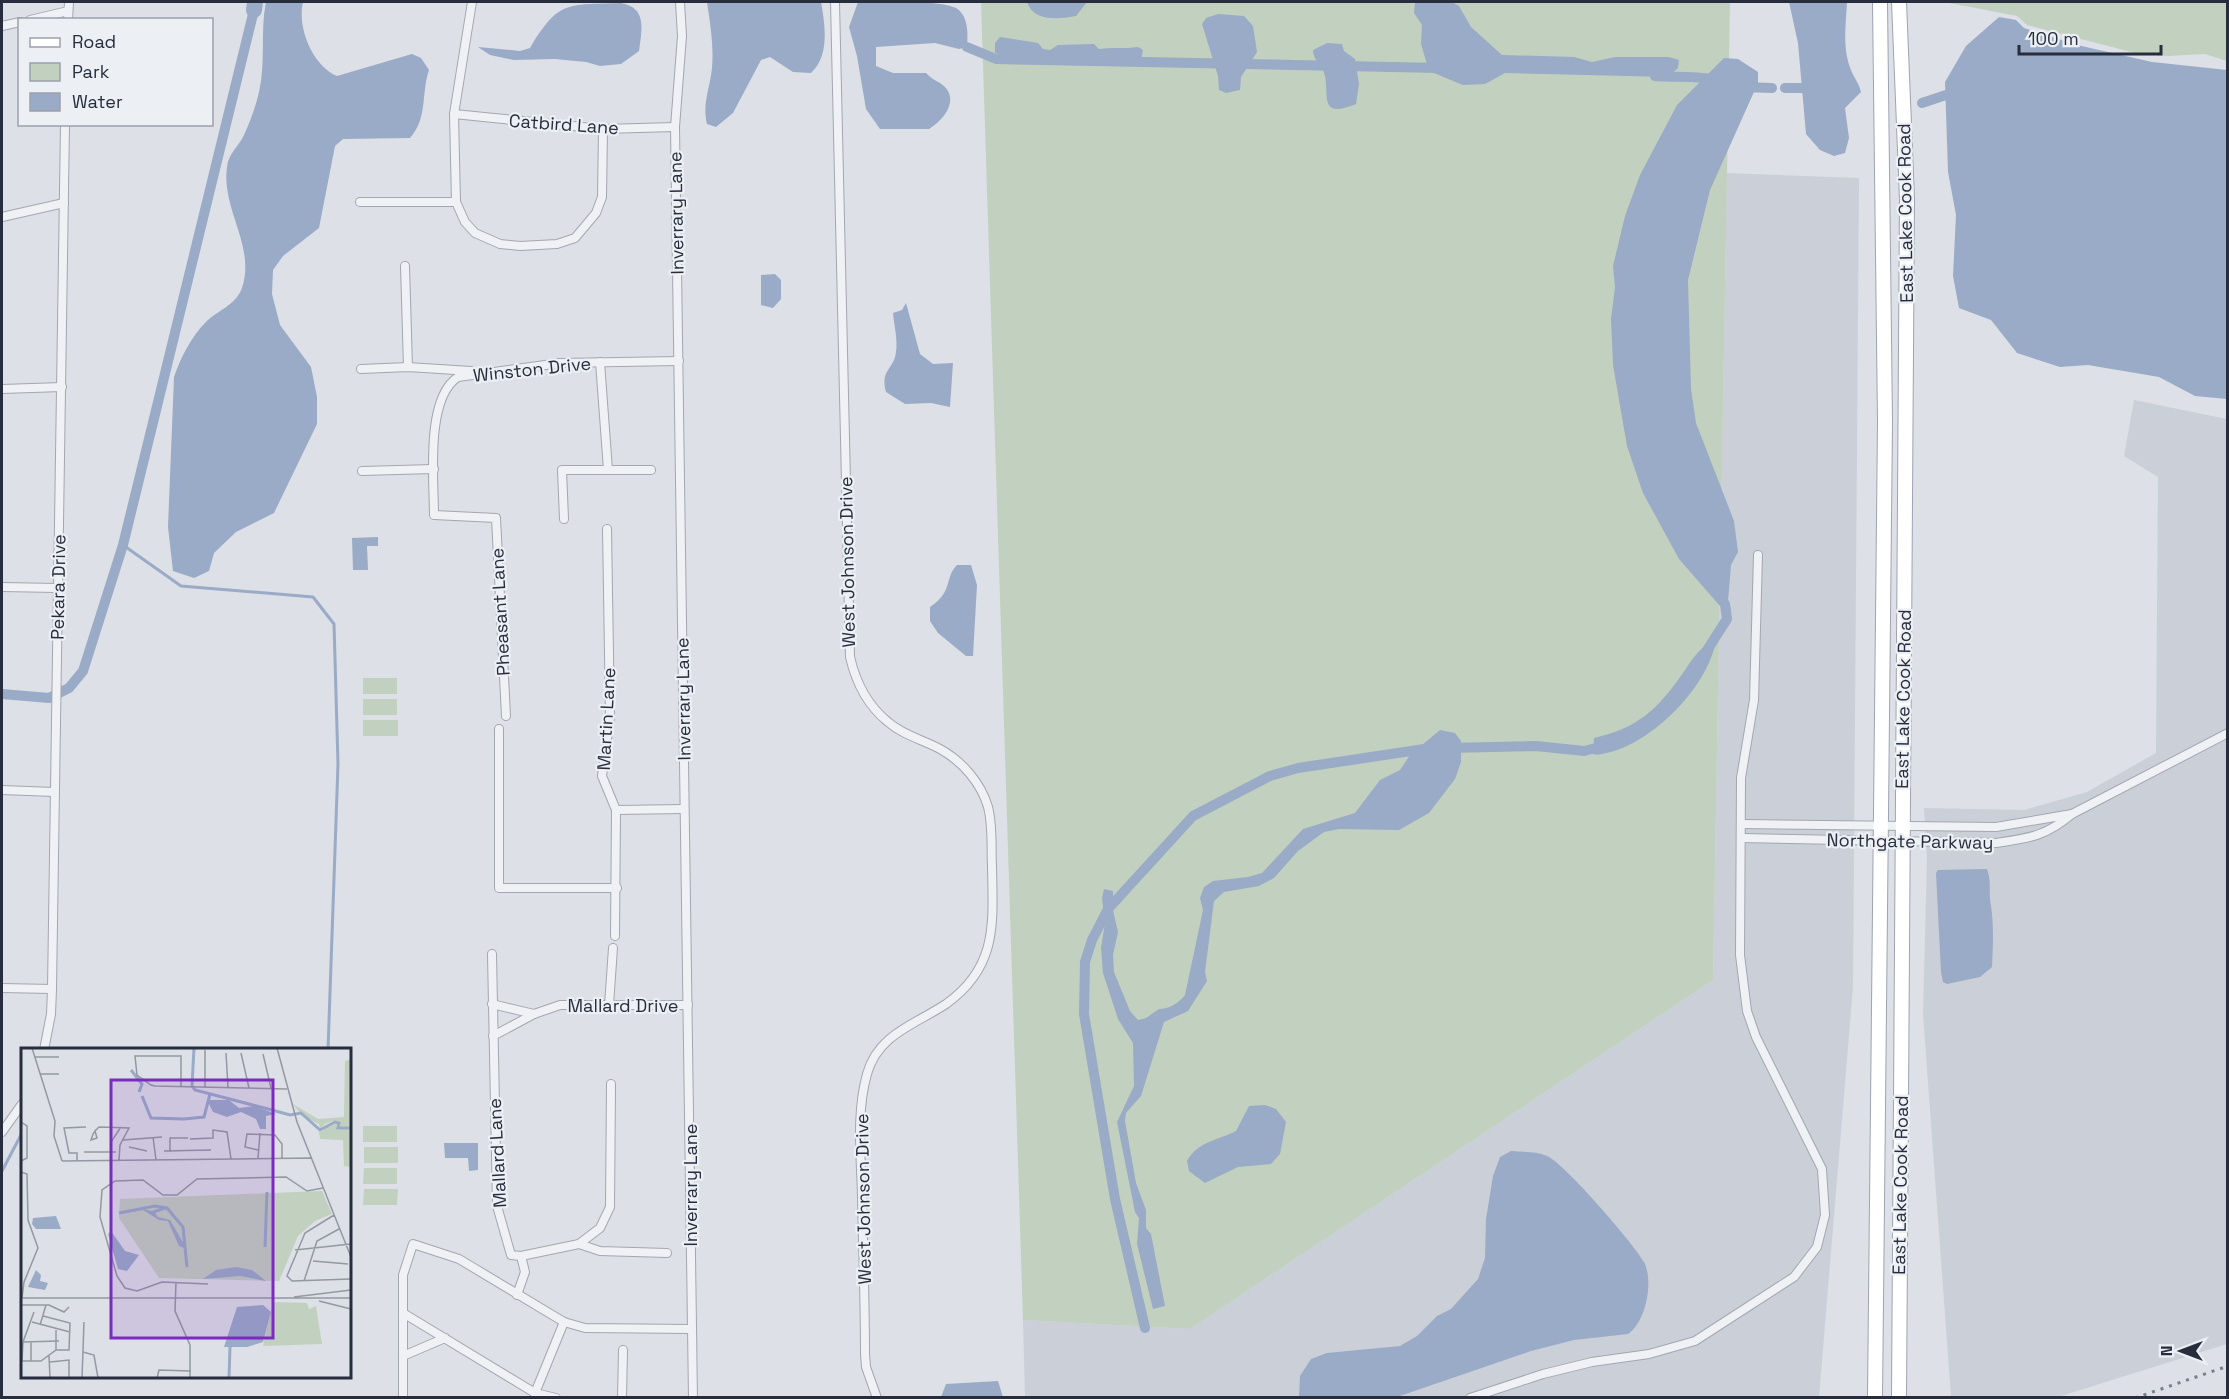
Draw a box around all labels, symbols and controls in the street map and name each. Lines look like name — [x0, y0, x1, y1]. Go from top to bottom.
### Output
legend — [18, 18, 213, 126]
scale bar — [2019, 18, 2162, 56]
text: 100 m — [2028, 27, 2079, 50]
text: Road — [72, 30, 116, 53]
text: Park — [72, 60, 110, 83]
text: Water — [72, 90, 123, 113]
street label: Catbird Lane — [508, 109, 620, 139]
street label: East Lake Cook Road — [1892, 123, 1918, 303]
street label: Inverrary Lane — [663, 151, 689, 275]
street label: Winston Drive — [472, 351, 592, 387]
street label: West Johnson Drive — [834, 476, 860, 648]
street label: Pekara Drive — [46, 534, 70, 640]
street label: Pheasant Lane — [485, 547, 515, 677]
street label: East Lake Cook Road — [1890, 609, 1916, 789]
street label: Inverrary Lane — [670, 637, 696, 761]
street label: Martin Lane — [592, 667, 620, 771]
street label: Northgate Parkway — [1827, 828, 1993, 854]
street label: Mallard Drive — [568, 994, 678, 1017]
inset map — [21, 1048, 351, 1378]
street label: East Lake Cook Road — [1887, 1095, 1913, 1275]
street label: Mallard Lane — [483, 1098, 511, 1208]
street label: West Johnson Drive — [850, 1113, 876, 1285]
street label: Inverrary Lane — [679, 1123, 702, 1247]
north arrow — [2151, 1321, 2211, 1381]
text: N — [2156, 1346, 2177, 1356]

